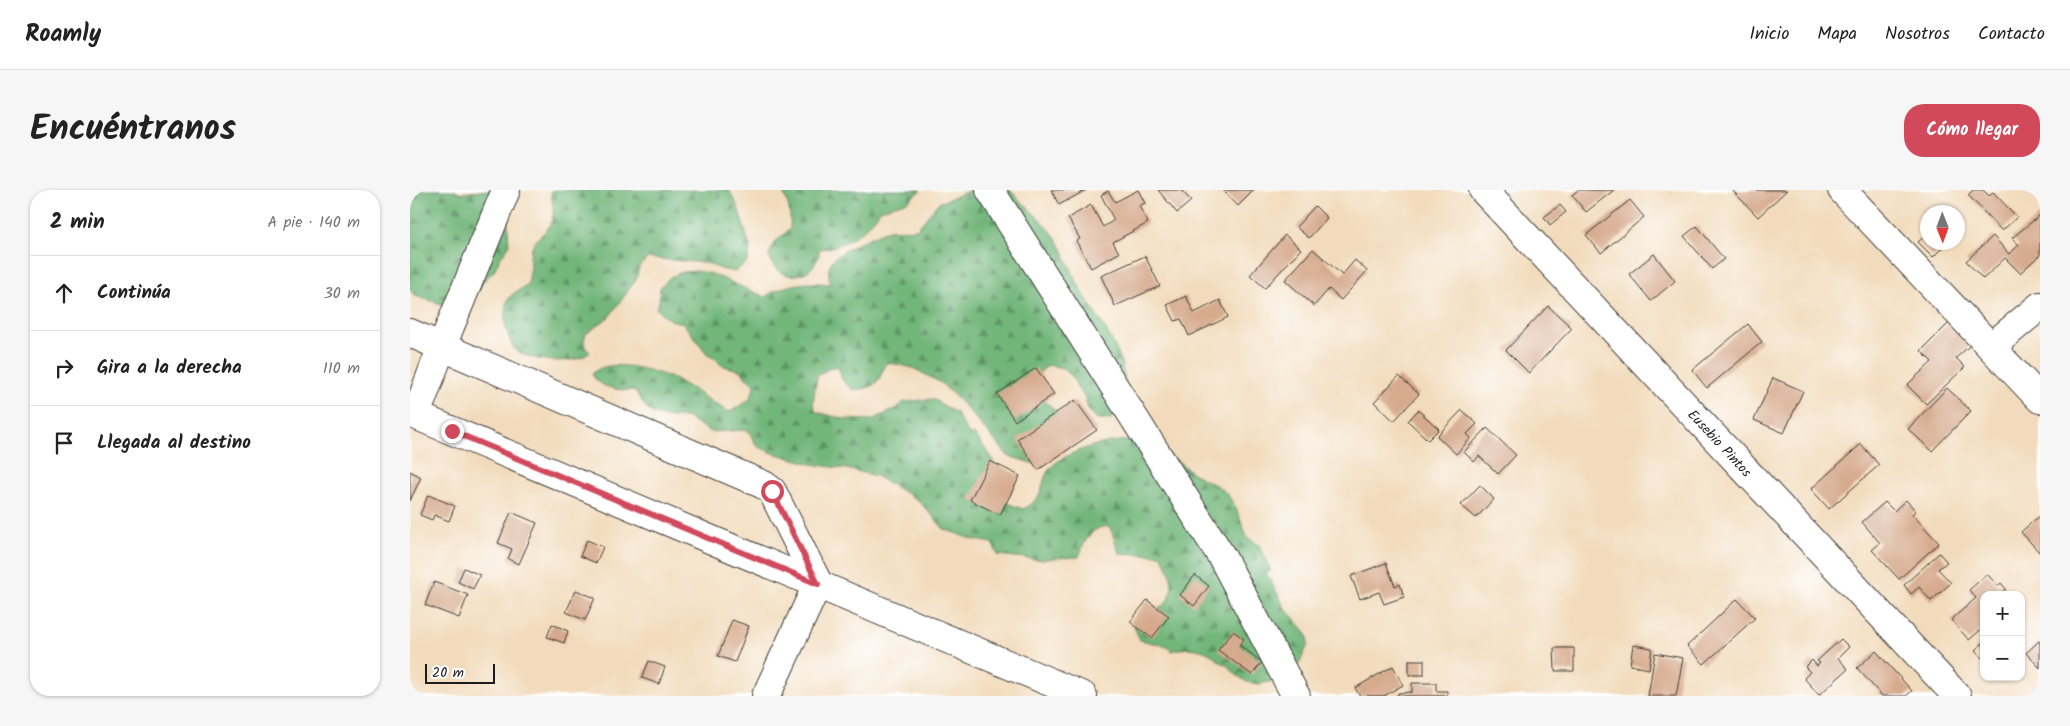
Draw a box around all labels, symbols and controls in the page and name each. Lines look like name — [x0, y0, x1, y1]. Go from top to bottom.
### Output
text: Roamly — [25, 15, 101, 54]
text: Inicio — [1749, 20, 1789, 49]
text: Mapa — [1817, 20, 1857, 49]
text: Nosotros — [1885, 20, 1950, 49]
text: Contacto — [1978, 20, 2045, 49]
text: Encuéntranos — [30, 102, 236, 158]
button: Cómo llegar — [1904, 104, 2040, 157]
north arrow — [1920, 205, 1965, 250]
text: 2 min — [50, 206, 105, 239]
text: A pie · 140 m — [268, 210, 360, 235]
text: Continúa — [97, 278, 171, 308]
icon: ahead — [50, 279, 78, 307]
text: 30 m — [324, 281, 360, 306]
text: Gira a la derecha — [97, 353, 242, 383]
icon: right — [50, 354, 78, 382]
text: 110 m — [323, 356, 360, 381]
street label: Eusebio Pintos — [1682, 405, 1757, 483]
route end — [441, 420, 464, 443]
text: Llegada al destino — [97, 428, 251, 458]
icon: arrive — [50, 429, 78, 457]
route start — [761, 480, 784, 503]
map controls — [1980, 591, 2025, 681]
button: + — [1980, 591, 2025, 636]
button: − — [1980, 636, 2025, 681]
scale bar — [425, 661, 495, 684]
text: 20 m — [432, 662, 464, 684]

